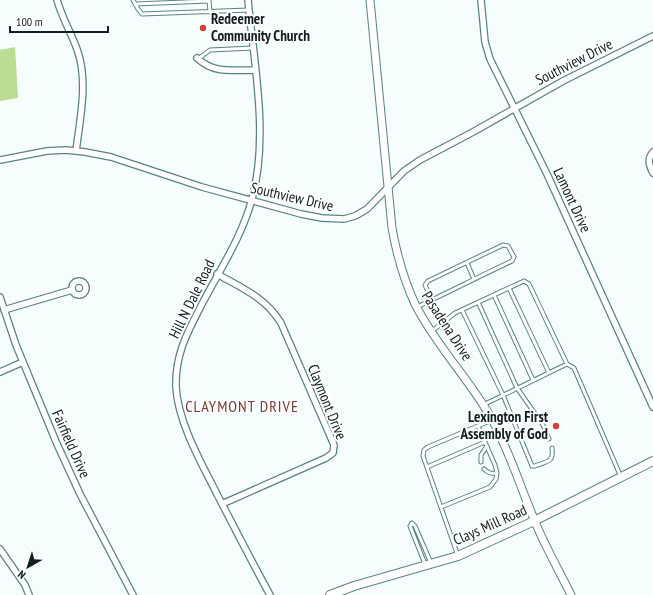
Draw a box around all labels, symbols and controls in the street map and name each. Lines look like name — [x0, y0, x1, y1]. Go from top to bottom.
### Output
scale bar — [10, 8, 108, 34]
place label: Redeemer Community Church — [211, 9, 310, 45]
text: 100 m — [16, 14, 43, 29]
marker: Redeemer Community Church — [198, 23, 208, 33]
street label: Southview Drive — [532, 34, 616, 89]
street label: Lamont Drive — [549, 164, 596, 235]
street label: Southview Drive — [249, 178, 335, 215]
street label: Hill N Dale Road — [164, 256, 219, 341]
street label: Pasadena Drive — [418, 287, 477, 364]
street label: Claymont Drive — [304, 361, 351, 442]
district label: CLAYMONT DRIVE — [185, 396, 299, 416]
street label: Fairfield Drive — [48, 407, 95, 481]
place label: Lexington First Assembly of God — [459, 407, 549, 443]
marker: Lexington First Assembly of God — [551, 421, 561, 431]
street label: Clays Mill Road — [450, 500, 530, 549]
north arrow — [8, 547, 48, 587]
text: N — [15, 567, 28, 582]

